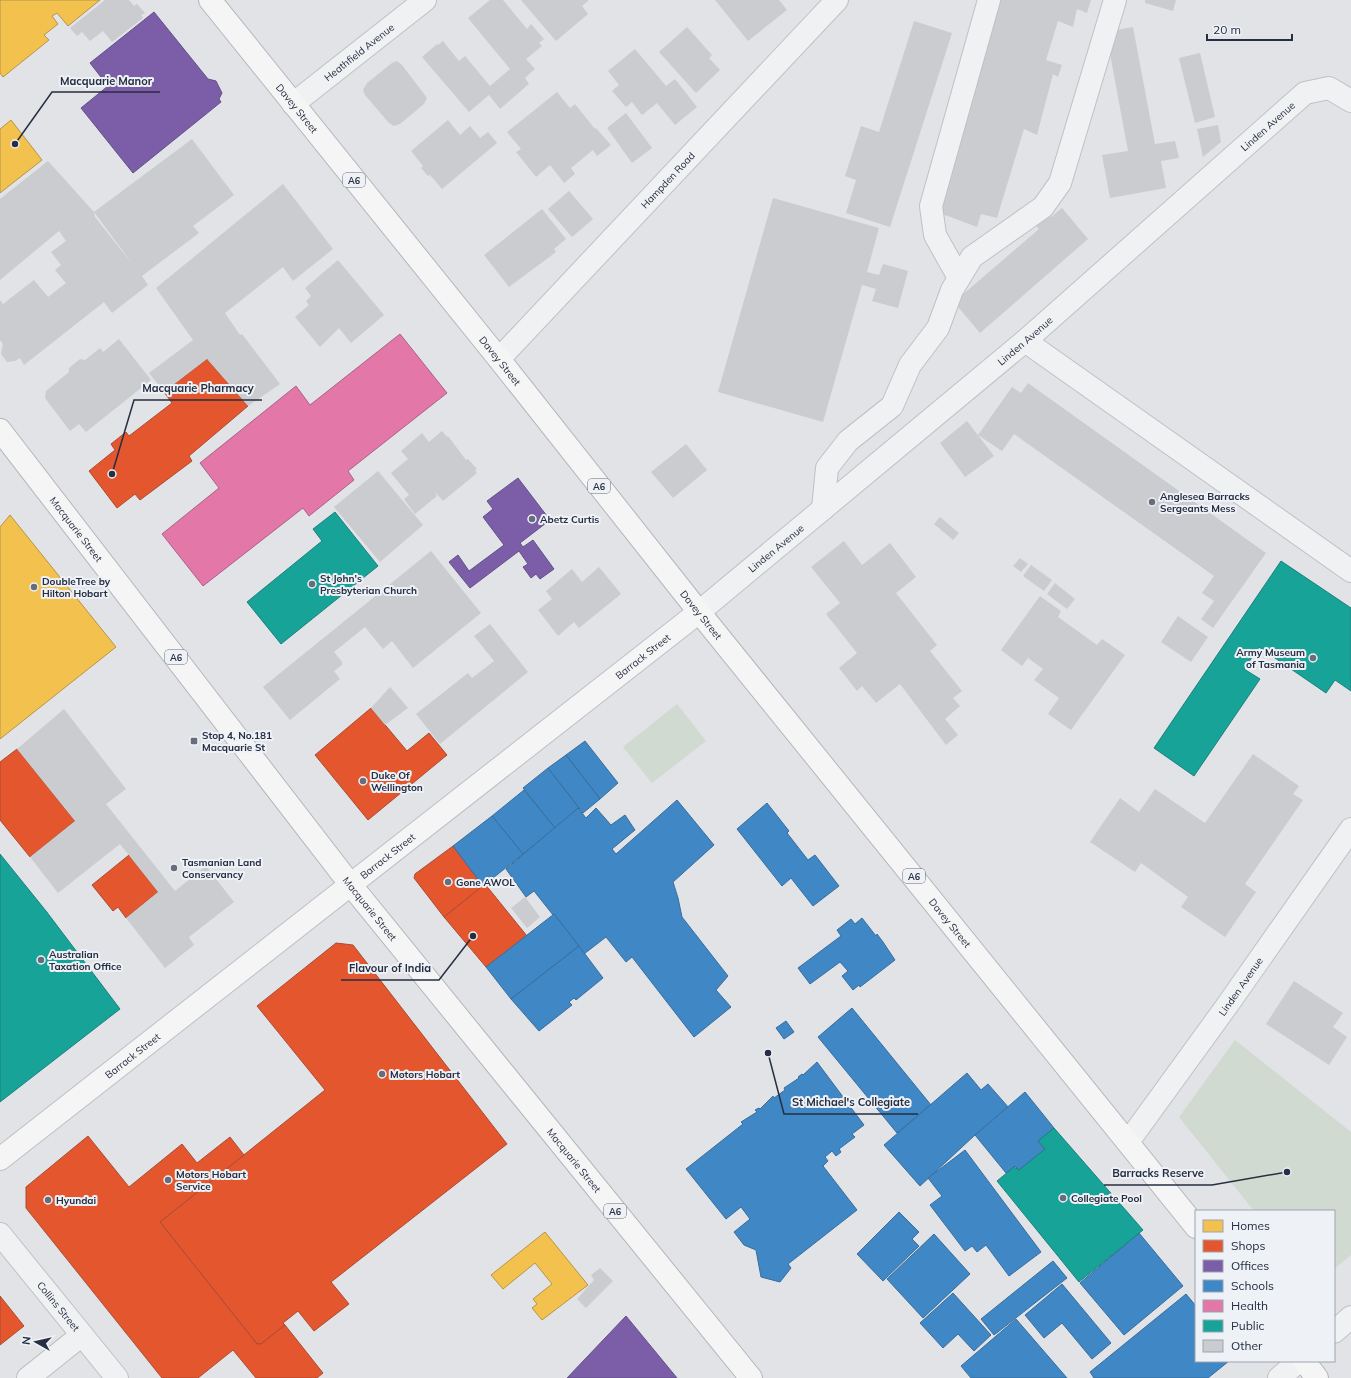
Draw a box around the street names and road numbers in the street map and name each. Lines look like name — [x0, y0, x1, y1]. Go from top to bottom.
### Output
street label: Heathfield Avenue — [321, 20, 397, 84]
street label: Davey Street — [273, 81, 321, 136]
street label: Linden Avenue — [1238, 99, 1298, 154]
street label: Hampden Road — [638, 149, 697, 211]
road number: A6 — [343, 173, 365, 187]
street label: Linden Avenue — [995, 313, 1055, 368]
street label: Davey Street — [477, 333, 524, 389]
road number: A6 — [588, 479, 610, 493]
street label: Macquarie Street — [47, 494, 106, 565]
street label: Linden Avenue — [745, 521, 806, 575]
street label: Davey Street — [678, 587, 725, 643]
street label: Barrack Street — [612, 630, 673, 682]
road number: A6 — [165, 650, 187, 664]
street label: Barrack Street — [357, 830, 418, 881]
road number: A6 — [903, 869, 925, 883]
street label: Macquarie Street — [340, 874, 400, 944]
street label: Davey Street — [926, 896, 974, 951]
street label: Linden Avenue — [1215, 955, 1265, 1018]
street label: Barrack Street — [102, 1030, 163, 1081]
street label: Macquarie Street — [544, 1125, 604, 1195]
road number: A6 — [604, 1204, 626, 1218]
street label: Collins Street — [35, 1279, 83, 1334]

